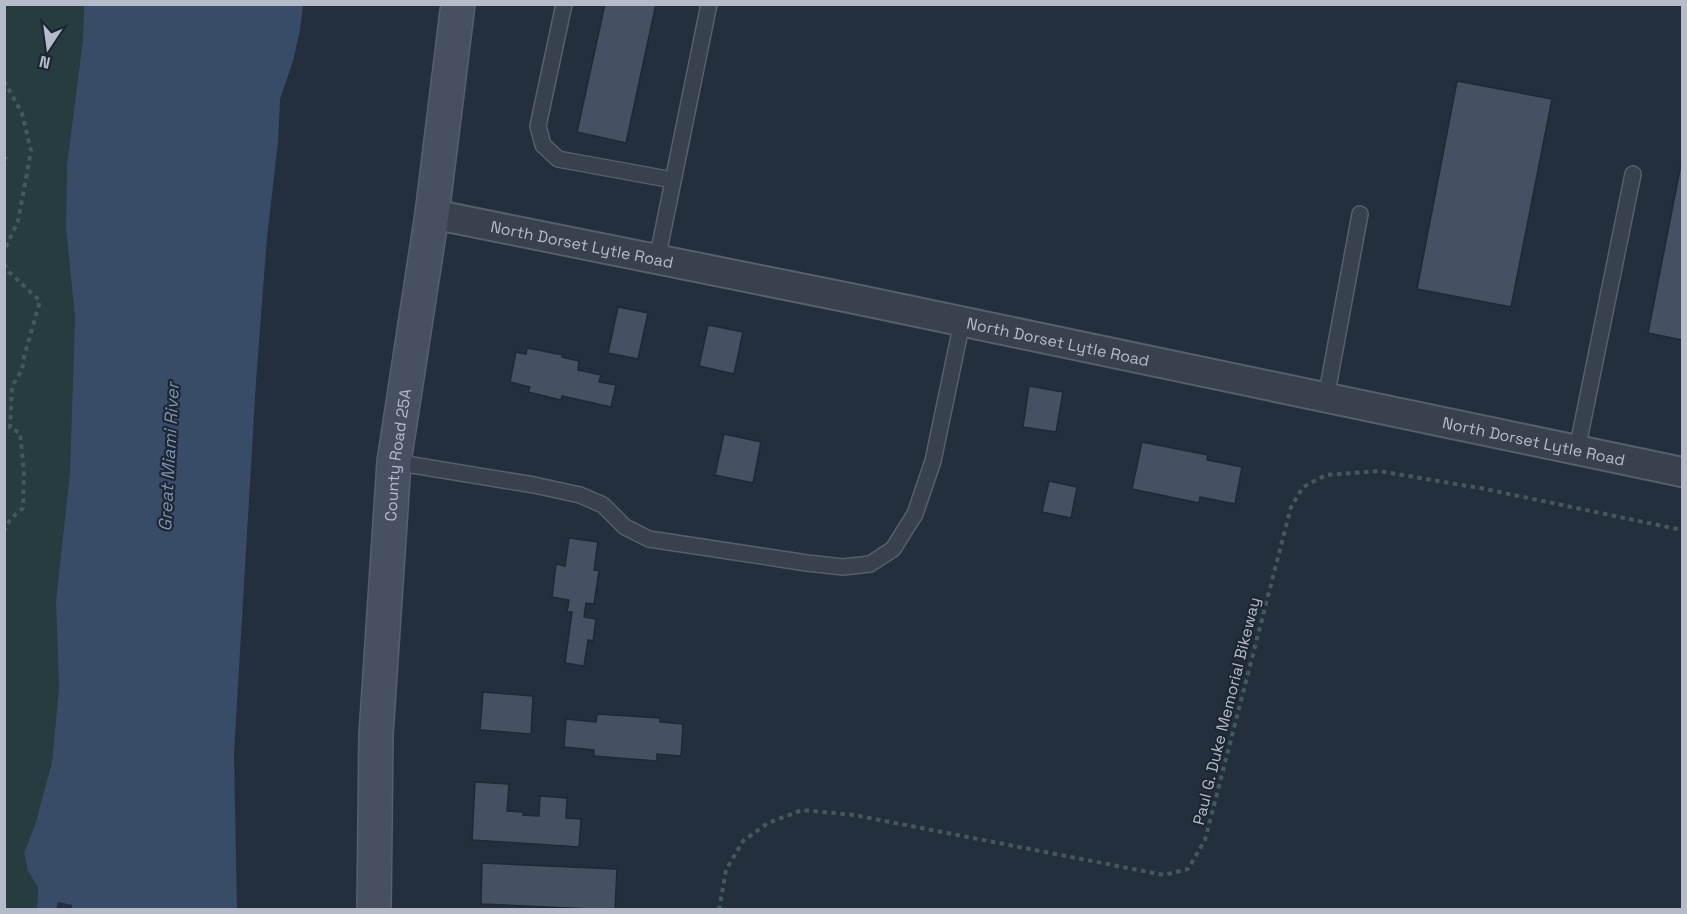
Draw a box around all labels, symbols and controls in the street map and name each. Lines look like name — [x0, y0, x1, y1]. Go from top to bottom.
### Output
north arrow — [18, 18, 78, 78]
text: N — [37, 51, 52, 74]
street label: North Dorset Lytle Road — [489, 216, 675, 273]
street label: North Dorset Lytle Road — [965, 313, 1151, 371]
water label: Great Miami River — [153, 380, 184, 532]
street label: County Road 25A — [380, 387, 416, 522]
street label: North Dorset Lytle Road — [1441, 412, 1627, 471]
street label: Paul G. Duke Memorial Bikeway — [1188, 595, 1265, 827]

